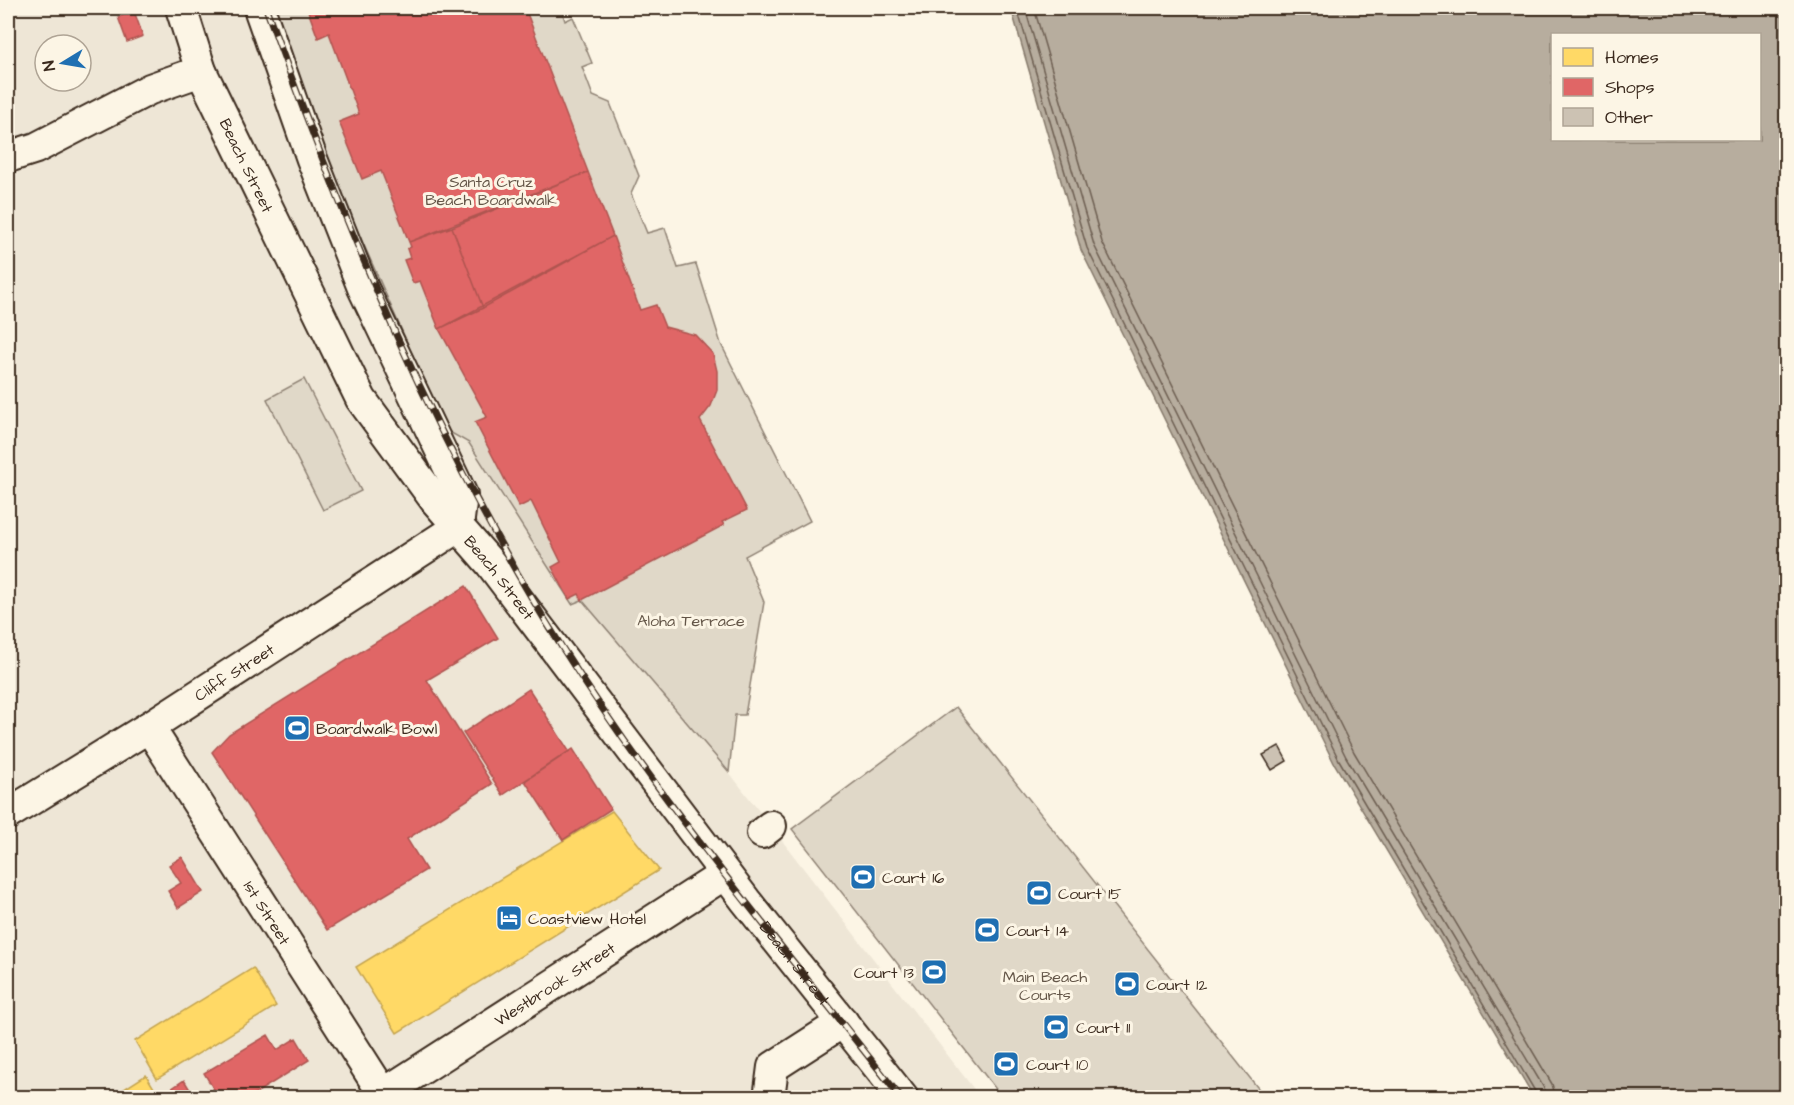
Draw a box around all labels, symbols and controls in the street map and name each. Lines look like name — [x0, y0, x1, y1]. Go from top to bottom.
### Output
north arrow — [33, 33, 93, 93]
legend — [1551, 33, 1761, 141]
text: Homes — [1605, 45, 1659, 70]
text: N — [38, 59, 61, 73]
text: Shops — [1605, 75, 1655, 100]
text: Other — [1605, 105, 1653, 130]
street label: Beach Street — [214, 115, 279, 217]
park label: Santa Cruz Beach Boardwalk — [425, 171, 557, 211]
street label: Beach Street — [459, 531, 539, 625]
park label: Aloha Terrace — [637, 610, 745, 632]
street label: Cliff Street — [190, 639, 279, 707]
sports icon: Boardwalk Bowl — [282, 713, 312, 743]
place label: Boardwalk Bowl — [316, 718, 437, 740]
sports icon: Court 16 — [848, 862, 878, 892]
place label: Court 16 — [882, 867, 944, 889]
street label: 1st Street — [238, 877, 296, 950]
sports icon: Court 15 — [1024, 878, 1054, 908]
place label: Court 15 — [1058, 883, 1122, 905]
hotel icon: Coastview Hotel — [494, 903, 524, 933]
place label: Coastview Hotel — [528, 908, 646, 930]
sports icon: Court 14 — [972, 915, 1002, 945]
street label: Beach Street — [754, 917, 835, 1011]
place label: Court 14 — [1006, 920, 1069, 942]
street label: Westbrook Street — [490, 937, 620, 1031]
sports icon: Court 13 — [919, 957, 949, 987]
place label: Court 13 — [854, 962, 914, 984]
park label: Main Beach Courts — [1003, 966, 1087, 1006]
sports icon: Court 12 — [1112, 969, 1142, 999]
place label: Court 12 — [1146, 974, 1207, 996]
sports icon: Court 11 — [1041, 1012, 1071, 1042]
place label: Court 11 — [1076, 1017, 1130, 1039]
sports icon: Court 10 — [991, 1049, 1021, 1079]
place label: Court 10 — [1026, 1054, 1088, 1076]

